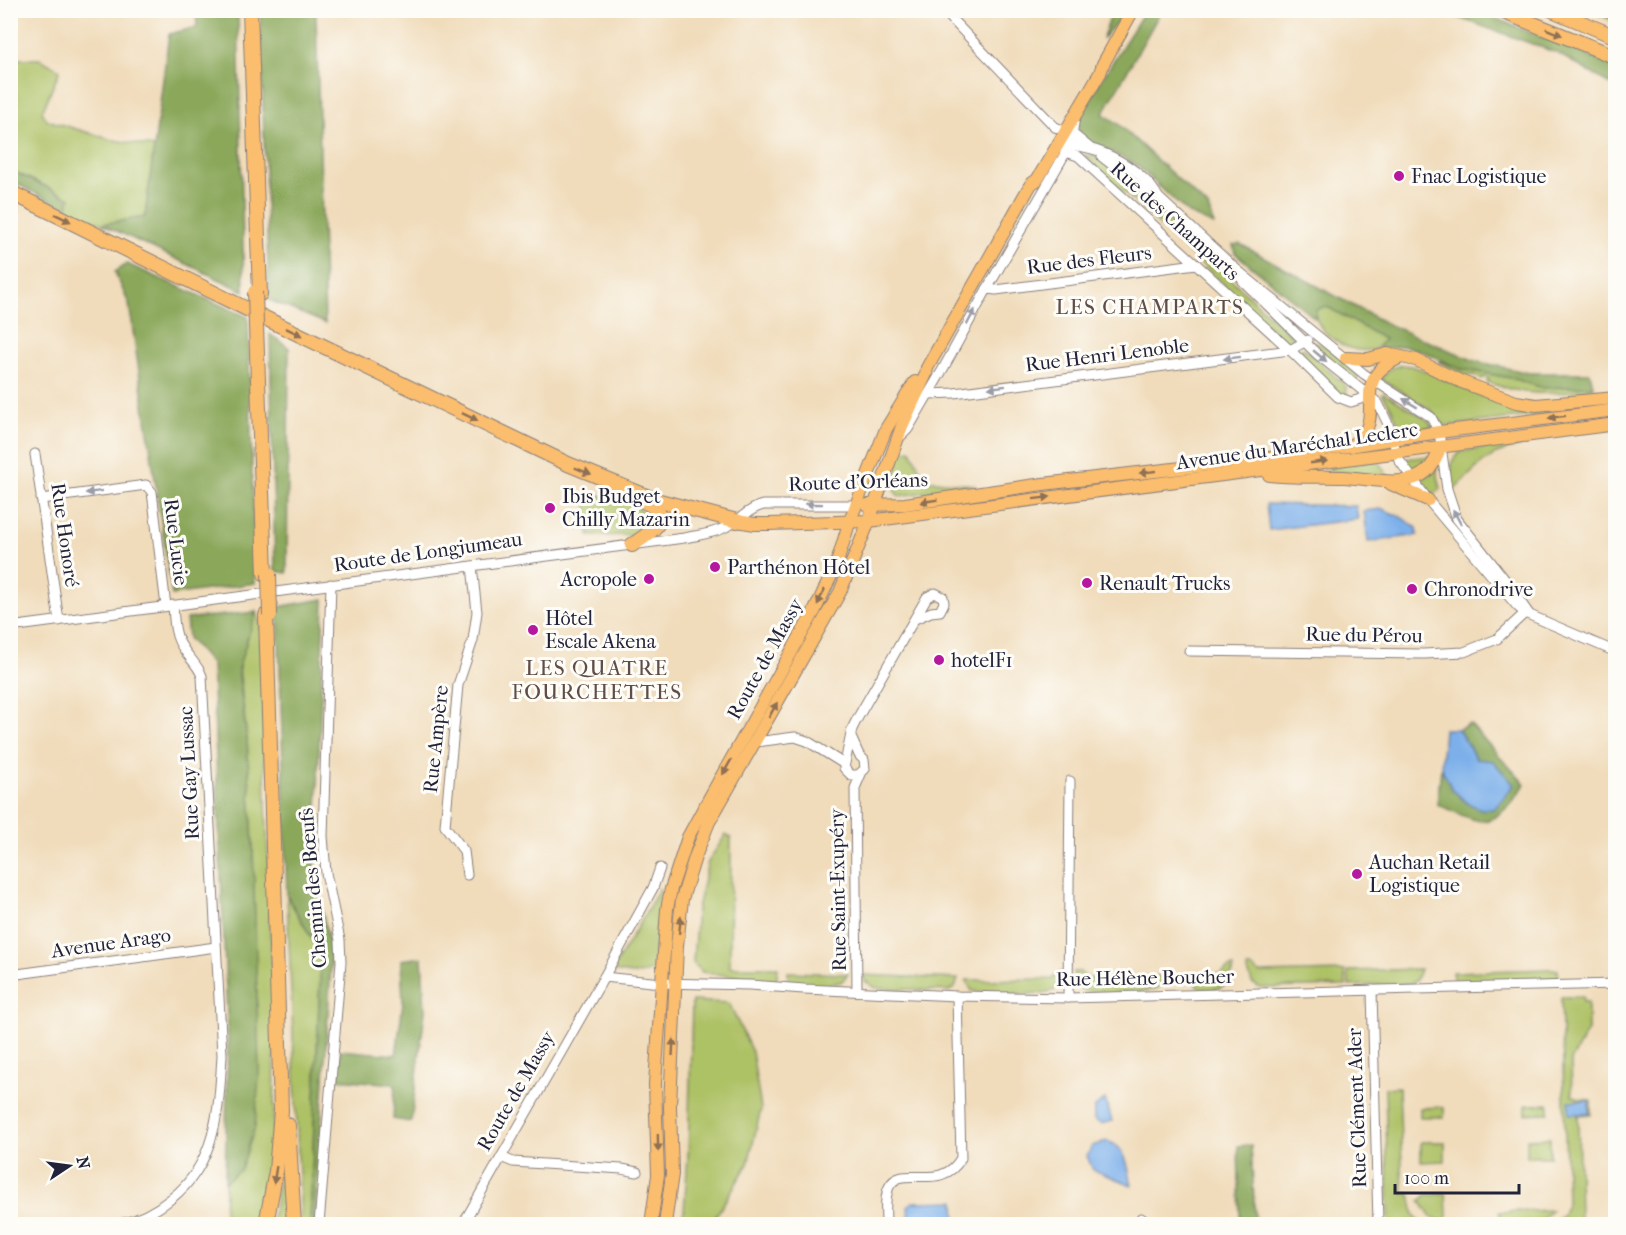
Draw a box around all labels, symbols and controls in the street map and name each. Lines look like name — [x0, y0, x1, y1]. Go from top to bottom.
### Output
one-way arrow — [1545, 27, 1563, 37]
street label: Rue des Champarts — [1106, 157, 1244, 285]
place label: Fnac Logistique — [1411, 165, 1547, 188]
marker: Fnac Logistique — [1392, 169, 1406, 183]
one-way arrow — [54, 212, 72, 222]
street label: Rue des Fleurs — [1025, 241, 1153, 279]
district label: LES CHAMPARTS — [1056, 295, 1244, 319]
one-way arrow — [966, 308, 976, 325]
one-way arrow — [286, 328, 303, 337]
street label: Rue Henri Lenoble — [1024, 334, 1190, 376]
one-way arrow — [1312, 349, 1328, 362]
one-way arrow — [1222, 353, 1241, 362]
one-way arrow — [987, 382, 1006, 392]
one-way arrow — [1401, 398, 1418, 408]
one-way arrow — [461, 413, 478, 422]
one-way arrow — [1548, 413, 1567, 422]
street label: Avenue du Maréchal Leclerc — [1174, 418, 1419, 474]
one-way arrow — [1309, 458, 1328, 467]
one-way arrow — [574, 467, 592, 476]
one-way arrow — [1139, 467, 1158, 477]
street label: Route d'Orléans — [788, 468, 928, 496]
street label: Rue Honoré — [46, 481, 84, 589]
place label: Ibis Budget Chilly Mazarin — [562, 485, 690, 531]
one-way arrow — [84, 487, 103, 496]
one-way arrow — [1033, 493, 1052, 503]
one-way arrow — [920, 496, 939, 505]
street label: Rue Lucie — [159, 497, 193, 587]
one-way arrow — [805, 500, 824, 509]
marker: Ibis Budget Chilly Mazarin — [543, 501, 557, 515]
one-way arrow — [1452, 508, 1462, 525]
street label: Route de Longjumeau — [332, 527, 524, 577]
place label: Parthénon Hôtel — [727, 556, 871, 579]
marker: Parthénon Hôtel — [708, 560, 722, 574]
place label: Acropole — [560, 568, 637, 591]
marker: Acropole — [642, 572, 656, 586]
place label: Renault Trucks — [1099, 572, 1230, 595]
marker: Renault Trucks — [1080, 576, 1094, 590]
place label: Chronodrive — [1424, 578, 1533, 601]
marker: Chronodrive — [1405, 582, 1419, 596]
one-way arrow — [817, 588, 826, 605]
street label: Route de Massy — [722, 593, 808, 723]
place label: Hôtel Escale Akena — [545, 607, 657, 653]
street label: Rue du Pérou — [1305, 622, 1423, 648]
marker: Hôtel Escale Akena — [526, 623, 540, 637]
place label: hotelF1 — [951, 649, 1013, 672]
marker: hotelF1 — [932, 653, 946, 667]
district label: LES QUATRE FOURCHETTES — [511, 656, 683, 704]
street label: Rue Ampère — [419, 684, 453, 794]
one-way arrow — [768, 701, 778, 718]
street label: Rue Gay Lussac — [174, 705, 204, 840]
one-way arrow — [721, 759, 732, 775]
street label: Chemin des Bœufs — [295, 807, 331, 969]
street label: Rue Saint-Exupéry — [825, 807, 851, 972]
place label: Auchan Retail Logistique — [1368, 851, 1491, 897]
marker: Auchan Retail Logistique — [1350, 867, 1364, 881]
one-way arrow — [675, 916, 684, 935]
street label: Avenue Arago — [49, 923, 172, 963]
street label: Rue Hélène Boucher — [1056, 965, 1235, 991]
street label: Route de Massy — [472, 1026, 560, 1155]
street label: Rue Clément Ader — [1343, 1027, 1371, 1188]
one-way arrow — [668, 1038, 677, 1057]
one-way arrow — [653, 1133, 662, 1152]
north arrow — [39, 1136, 99, 1196]
text: N — [73, 1155, 94, 1172]
scale bar — [1395, 1157, 1520, 1195]
one-way arrow — [270, 1166, 279, 1185]
text: 100 m — [1404, 1168, 1449, 1189]

